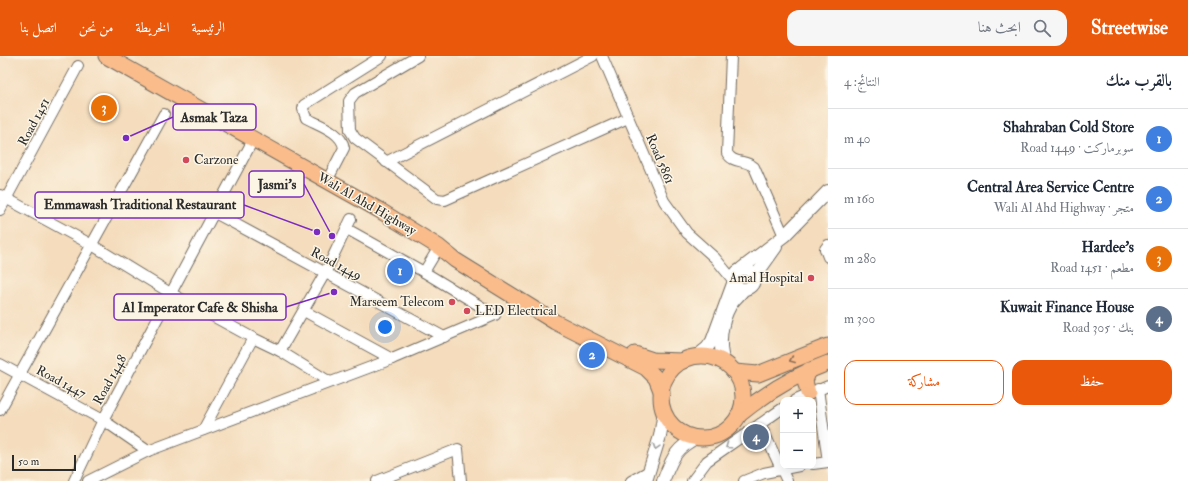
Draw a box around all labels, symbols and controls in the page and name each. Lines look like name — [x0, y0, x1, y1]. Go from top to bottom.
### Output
search box — [787, 10, 1067, 46]
text: Streetwise — [1091, 16, 1168, 40]
icon: search — [1031, 17, 1053, 39]
text: ابحث هنا — [978, 18, 1021, 37]
text: اتصل بنا — [20, 19, 57, 36]
text: من نحن — [79, 19, 113, 36]
text: الخريطة — [135, 19, 169, 36]
text: الرئيسية — [191, 19, 225, 36]
text: بالقرب منك — [1106, 70, 1172, 91]
text: النتائج: 4 — [844, 74, 880, 90]
pin: 3 — [91, 93, 117, 123]
street label: Road 1451 — [15, 95, 53, 149]
callout: Asmak Taza — [173, 104, 256, 130]
text: Asmak Taza — [179, 109, 249, 126]
text: Shahraban Cold Store — [1003, 118, 1134, 137]
text: 40 m — [844, 131, 871, 147]
text: 1 — [1157, 131, 1161, 147]
street label: Road 5861 — [642, 132, 678, 187]
text: سوبرماركت · Road 1449 — [1020, 140, 1134, 156]
place label: Carzone — [194, 152, 239, 168]
marker: Carzone — [181, 155, 191, 165]
street label: Wali Al Ahd Highway — [313, 169, 420, 240]
callout: Jasmi's — [249, 171, 304, 197]
text: Jasmi's — [257, 176, 297, 194]
text: Central Area Service Centre — [967, 178, 1134, 197]
text: 160 m — [844, 191, 875, 207]
text: 2 — [1156, 191, 1162, 207]
callout: Emmawash Traditional Restaurant — [35, 192, 244, 218]
text: Emmawash Traditional Restaurant — [44, 196, 237, 213]
text: متجر · Wali Al Ahd Highway — [994, 200, 1134, 216]
text: Hardee's — [1081, 238, 1134, 257]
street label: Road 1449 — [308, 244, 364, 284]
text: 280 m — [844, 251, 876, 267]
text: 3 — [1157, 251, 1162, 267]
pin: 1 — [387, 256, 413, 286]
text: مطعم · Road 1451 — [1050, 260, 1134, 276]
place label: Amal Hospital — [728, 270, 804, 287]
marker: Amal Hospital — [806, 273, 816, 283]
callout: Al Imperator Cafe & Shisha — [114, 294, 286, 320]
place label: Marseem Telecom — [349, 294, 444, 310]
marker: Marseem Telecom — [447, 297, 457, 307]
text: Kuwait Finance House — [1000, 298, 1134, 317]
text: Al Imperator Cafe & Shisha — [121, 299, 279, 317]
place label: LED Electrical — [475, 303, 557, 319]
marker: LED Electrical — [462, 306, 472, 316]
text: 300 m — [844, 311, 875, 327]
text: 4 — [1156, 311, 1163, 327]
your location — [375, 317, 395, 337]
text: بنك · Road 305 — [1063, 320, 1134, 336]
pin: 2 — [579, 340, 605, 370]
street label: Road 1448 — [90, 352, 130, 408]
one-way arrow — [788, 356, 795, 364]
button: مشاركة — [844, 360, 1004, 405]
button: حفظ — [1012, 360, 1172, 405]
street label: Road 1447 — [33, 362, 89, 402]
map controls — [780, 397, 816, 469]
button: + — [780, 397, 816, 433]
pin: 4 — [743, 422, 769, 452]
button: − — [780, 433, 816, 469]
one-way arrow — [725, 441, 732, 448]
one-way arrow — [652, 443, 661, 450]
scale bar — [12, 453, 76, 472]
text: 50 m — [18, 455, 39, 468]

